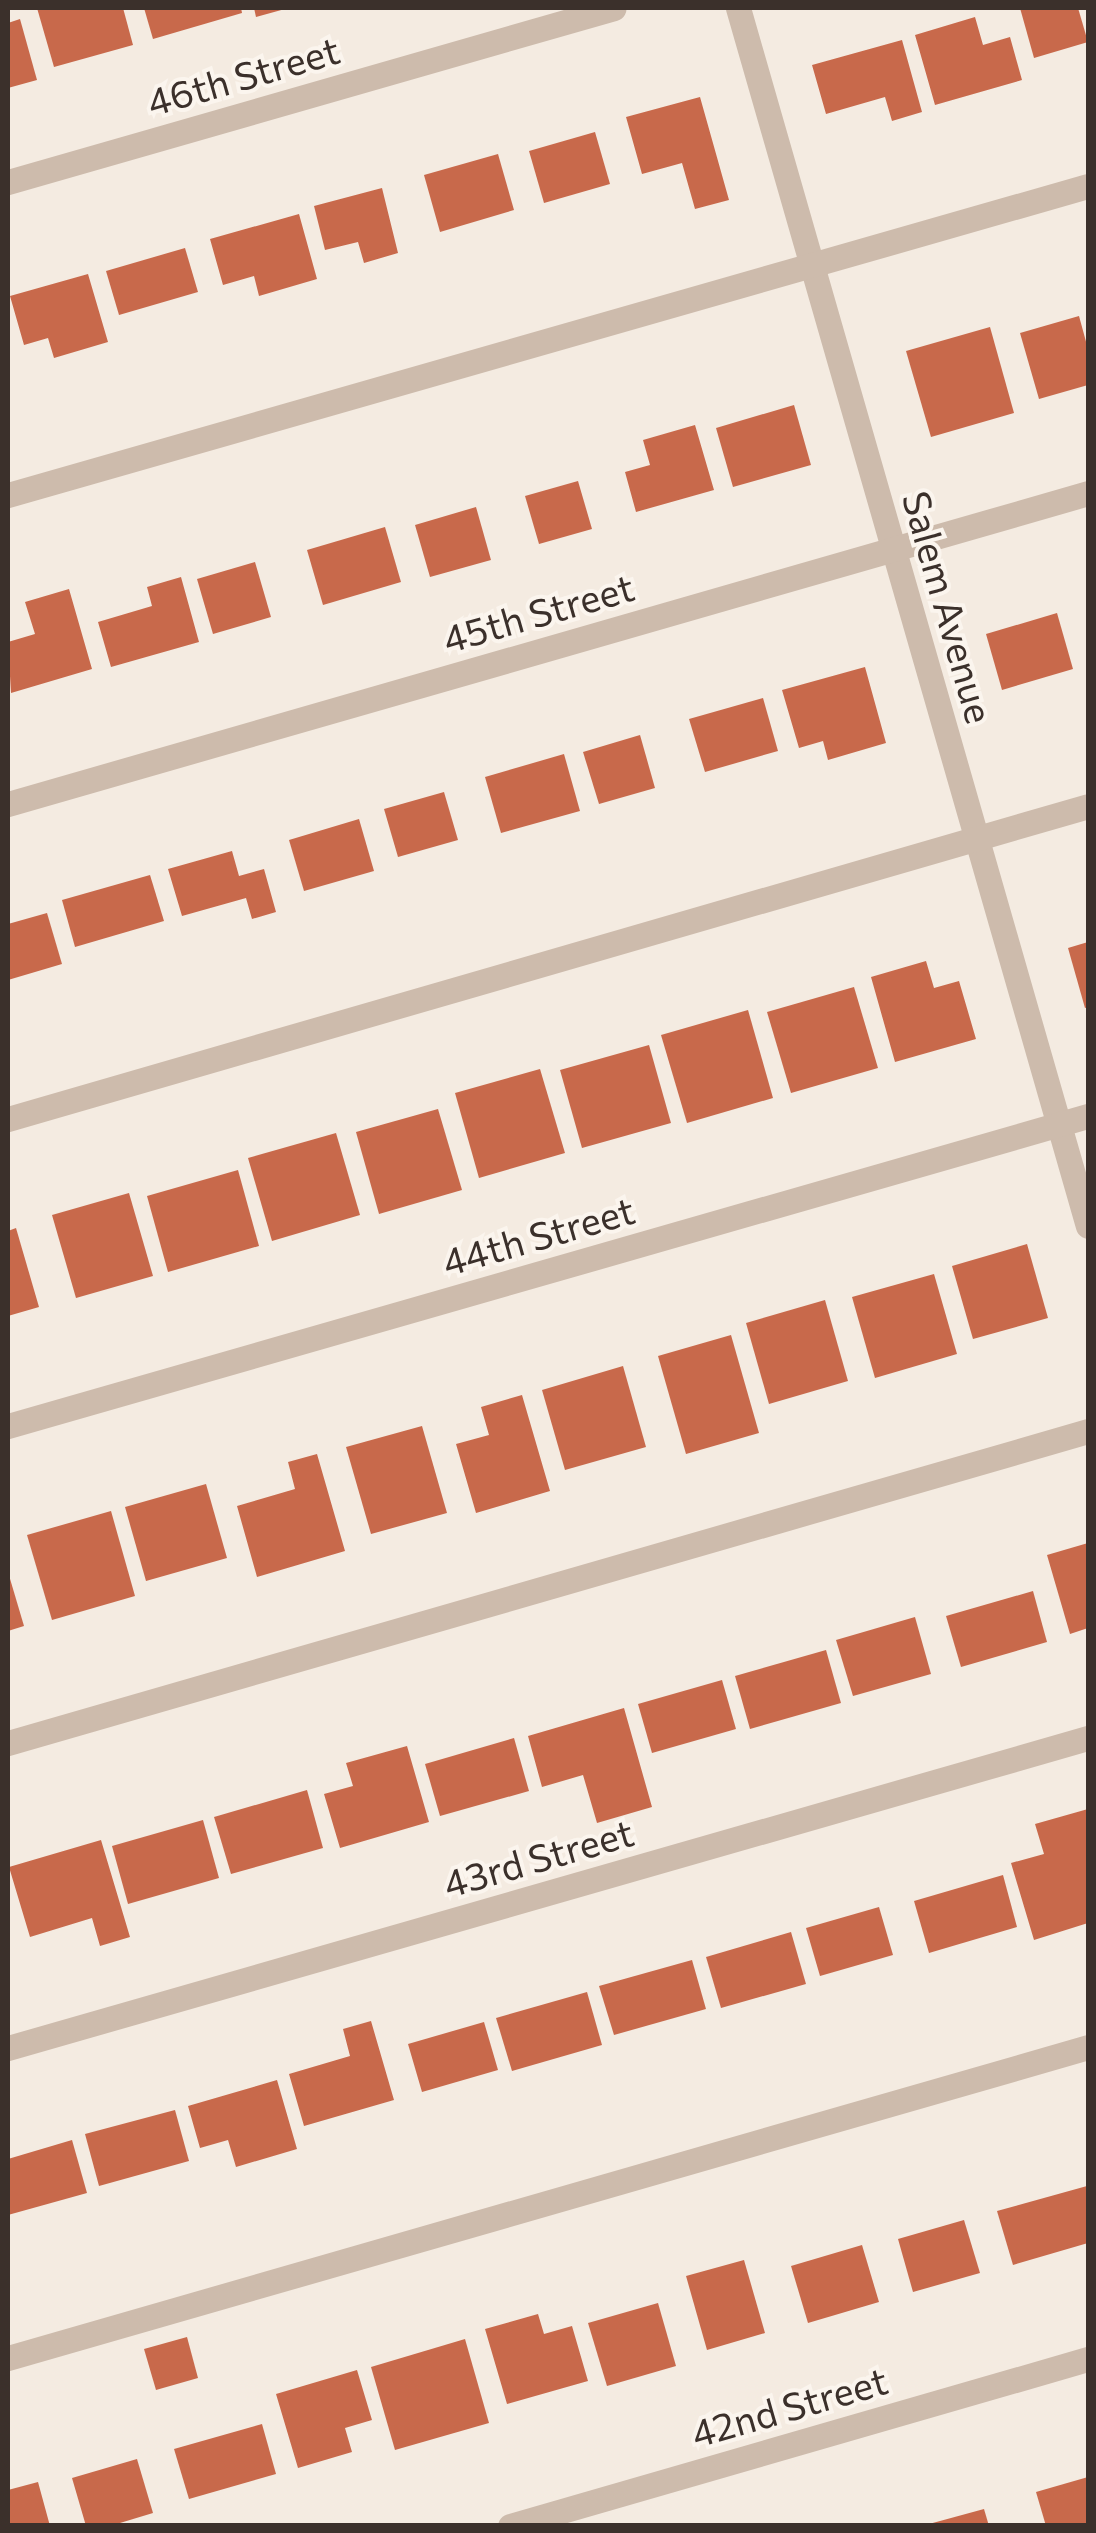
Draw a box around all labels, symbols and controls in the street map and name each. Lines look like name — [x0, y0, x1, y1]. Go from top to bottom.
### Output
street label: 46th Street — [142, 26, 344, 124]
street label: Salem Avenue — [894, 486, 1004, 728]
street label: 45th Street — [437, 563, 639, 661]
street label: 44th Street — [437, 1186, 639, 1284]
street label: 43rd Street — [438, 1808, 638, 1906]
street label: 42nd Street — [686, 2356, 892, 2456]

